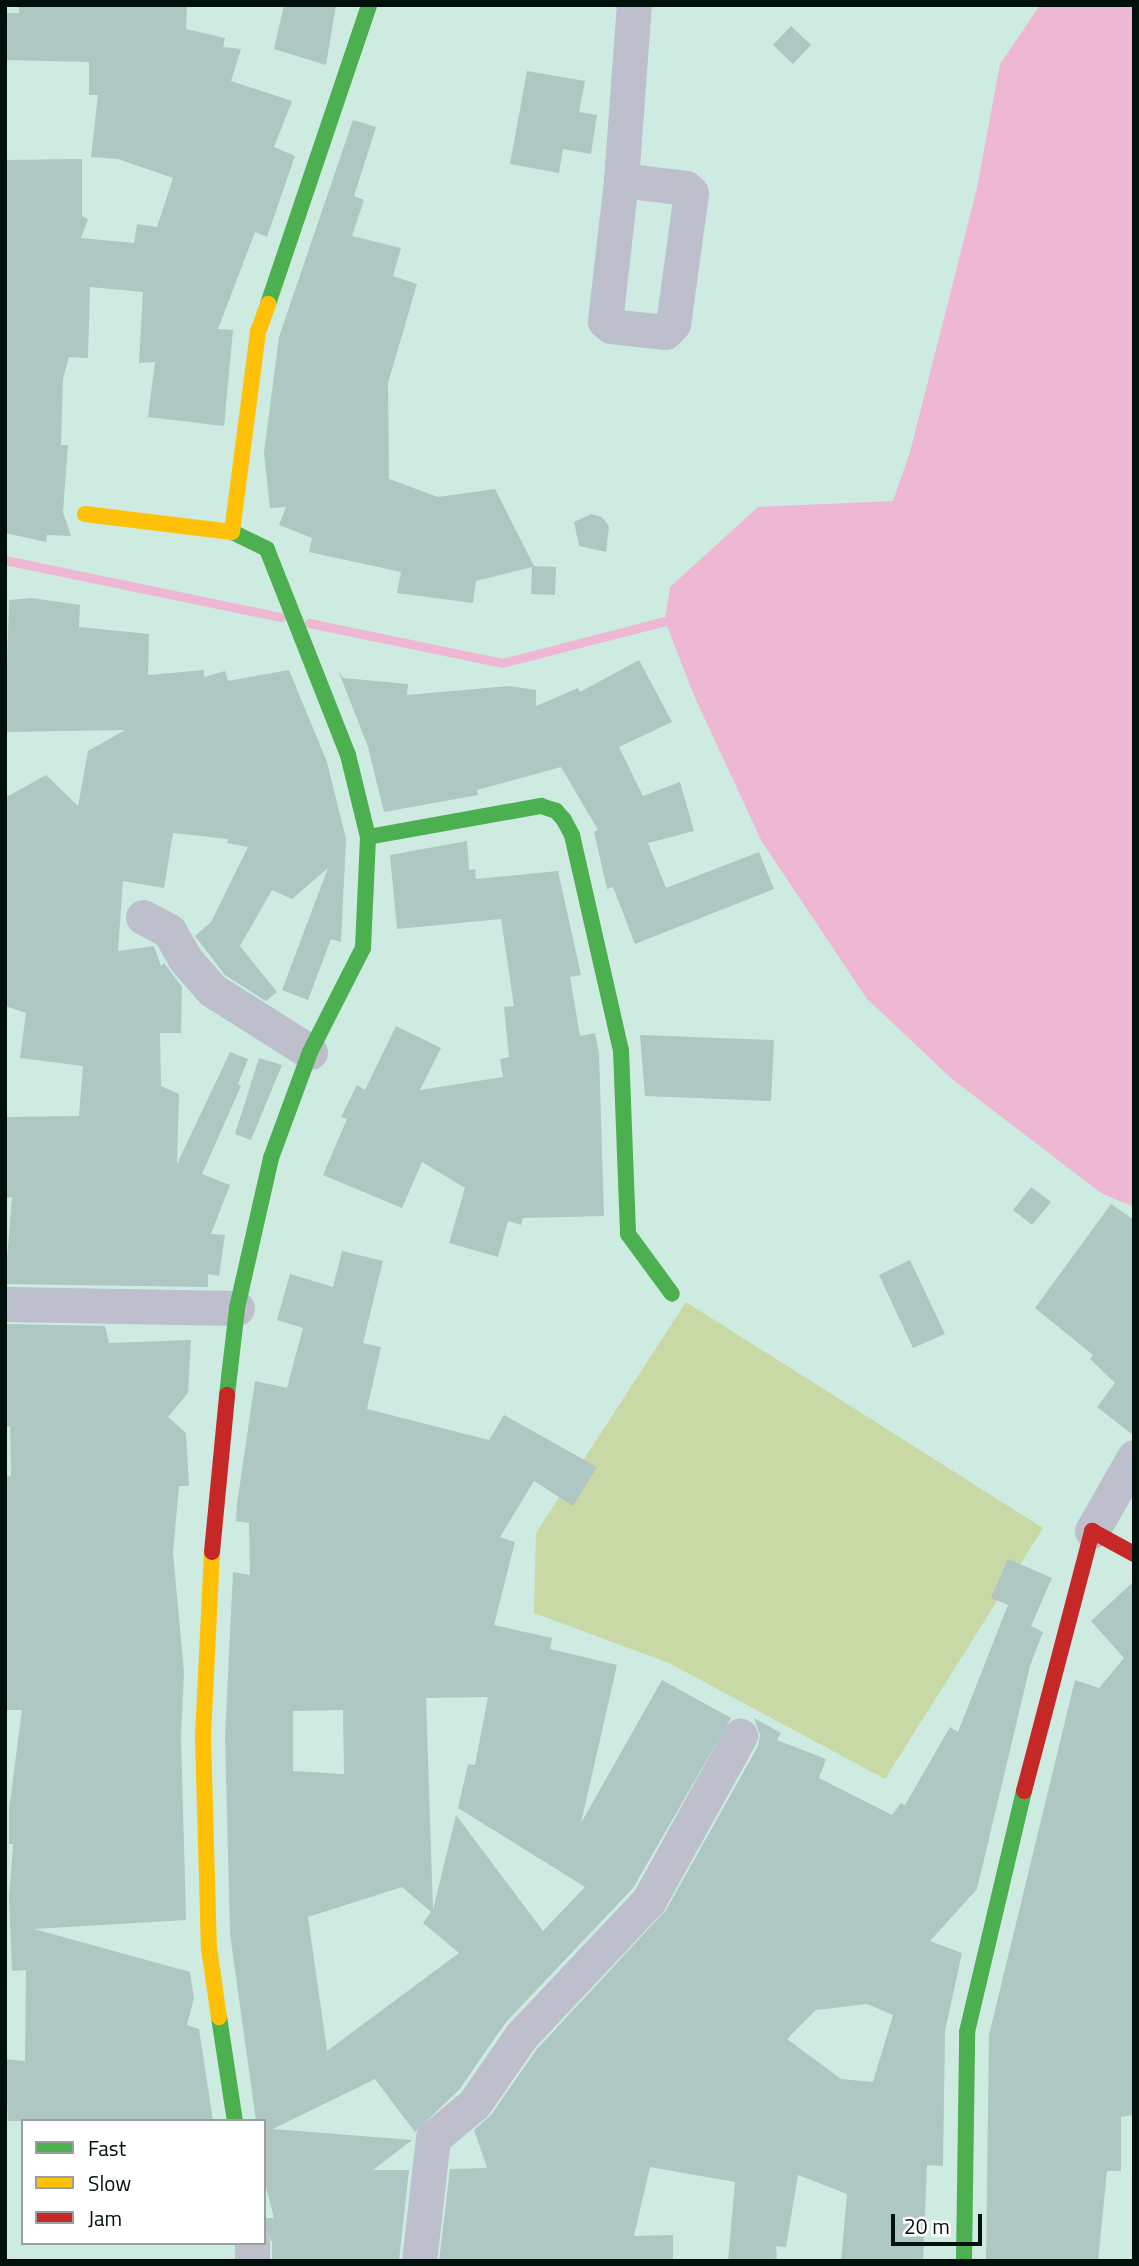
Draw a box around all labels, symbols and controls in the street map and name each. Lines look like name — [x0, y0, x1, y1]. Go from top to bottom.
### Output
legend — [21, 2119, 266, 2245]
text: Fast — [88, 2132, 126, 2164]
text: Slow — [88, 2167, 131, 2199]
scale bar — [894, 2200, 985, 2244]
text: Jam — [88, 2202, 122, 2234]
text: 20 m — [904, 2210, 950, 2242]

